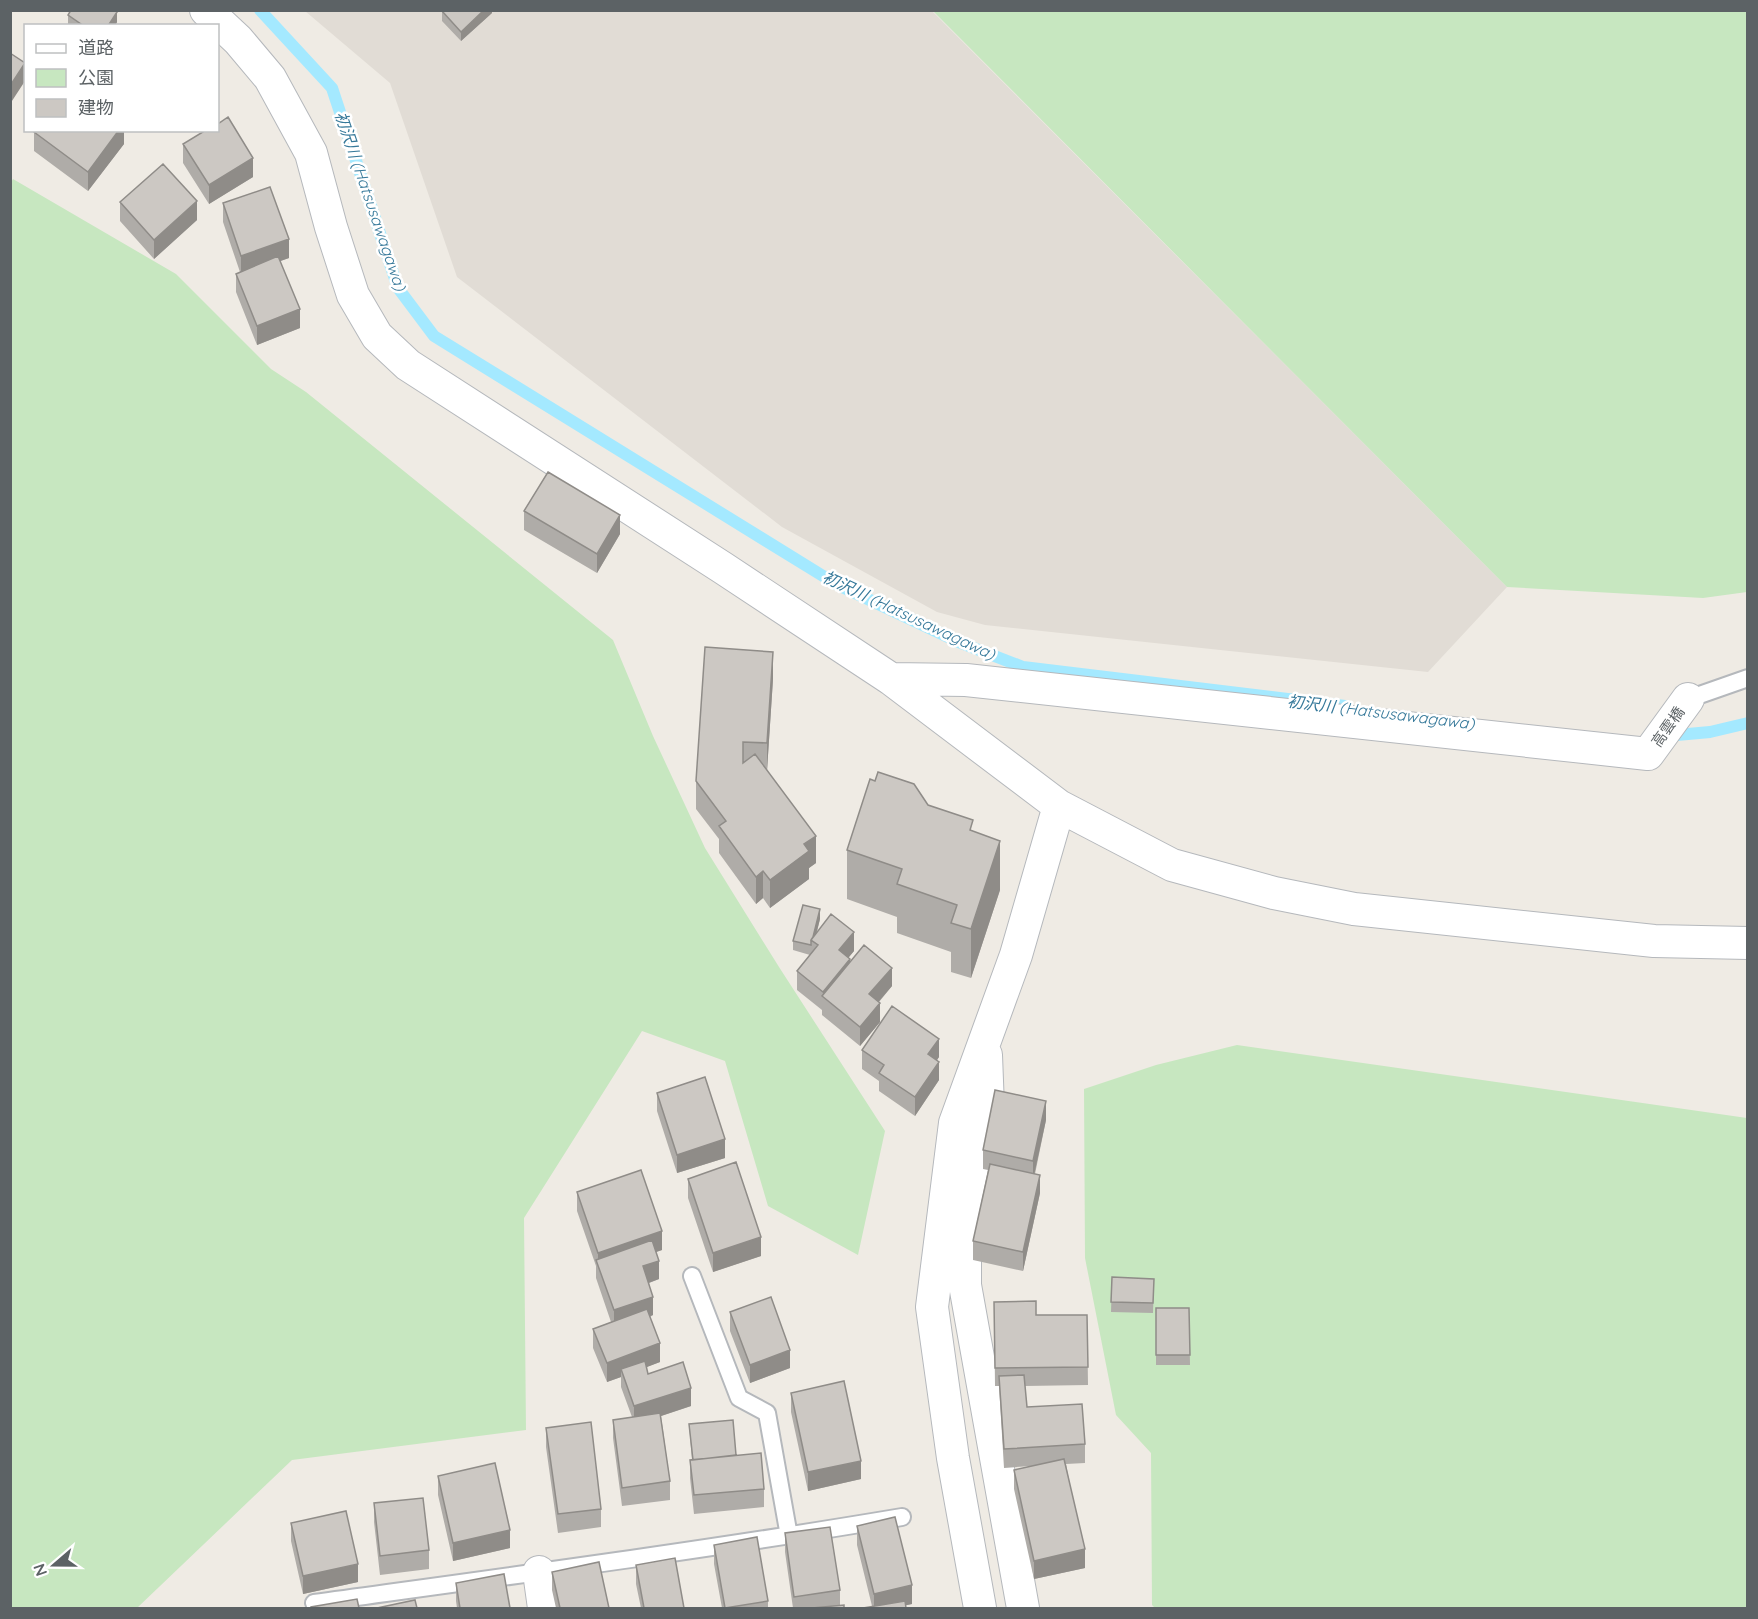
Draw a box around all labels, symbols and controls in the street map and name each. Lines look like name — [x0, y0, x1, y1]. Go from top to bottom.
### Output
legend — [24, 24, 219, 132]
text: 道路 — [78, 36, 114, 59]
text: 公園 — [78, 66, 114, 89]
text: 建物 — [78, 96, 114, 119]
water label: 初沢川 (Hatsusawagawa) — [331, 109, 411, 294]
water label: 初沢川 (Hatsusawagawa) — [819, 566, 999, 664]
water label: 初沢川 (Hatsusawagawa) — [1286, 691, 1477, 734]
street label: 高雲橋 — [1647, 703, 1688, 751]
north arrow — [24, 1535, 84, 1595]
text: N — [28, 1561, 51, 1579]

